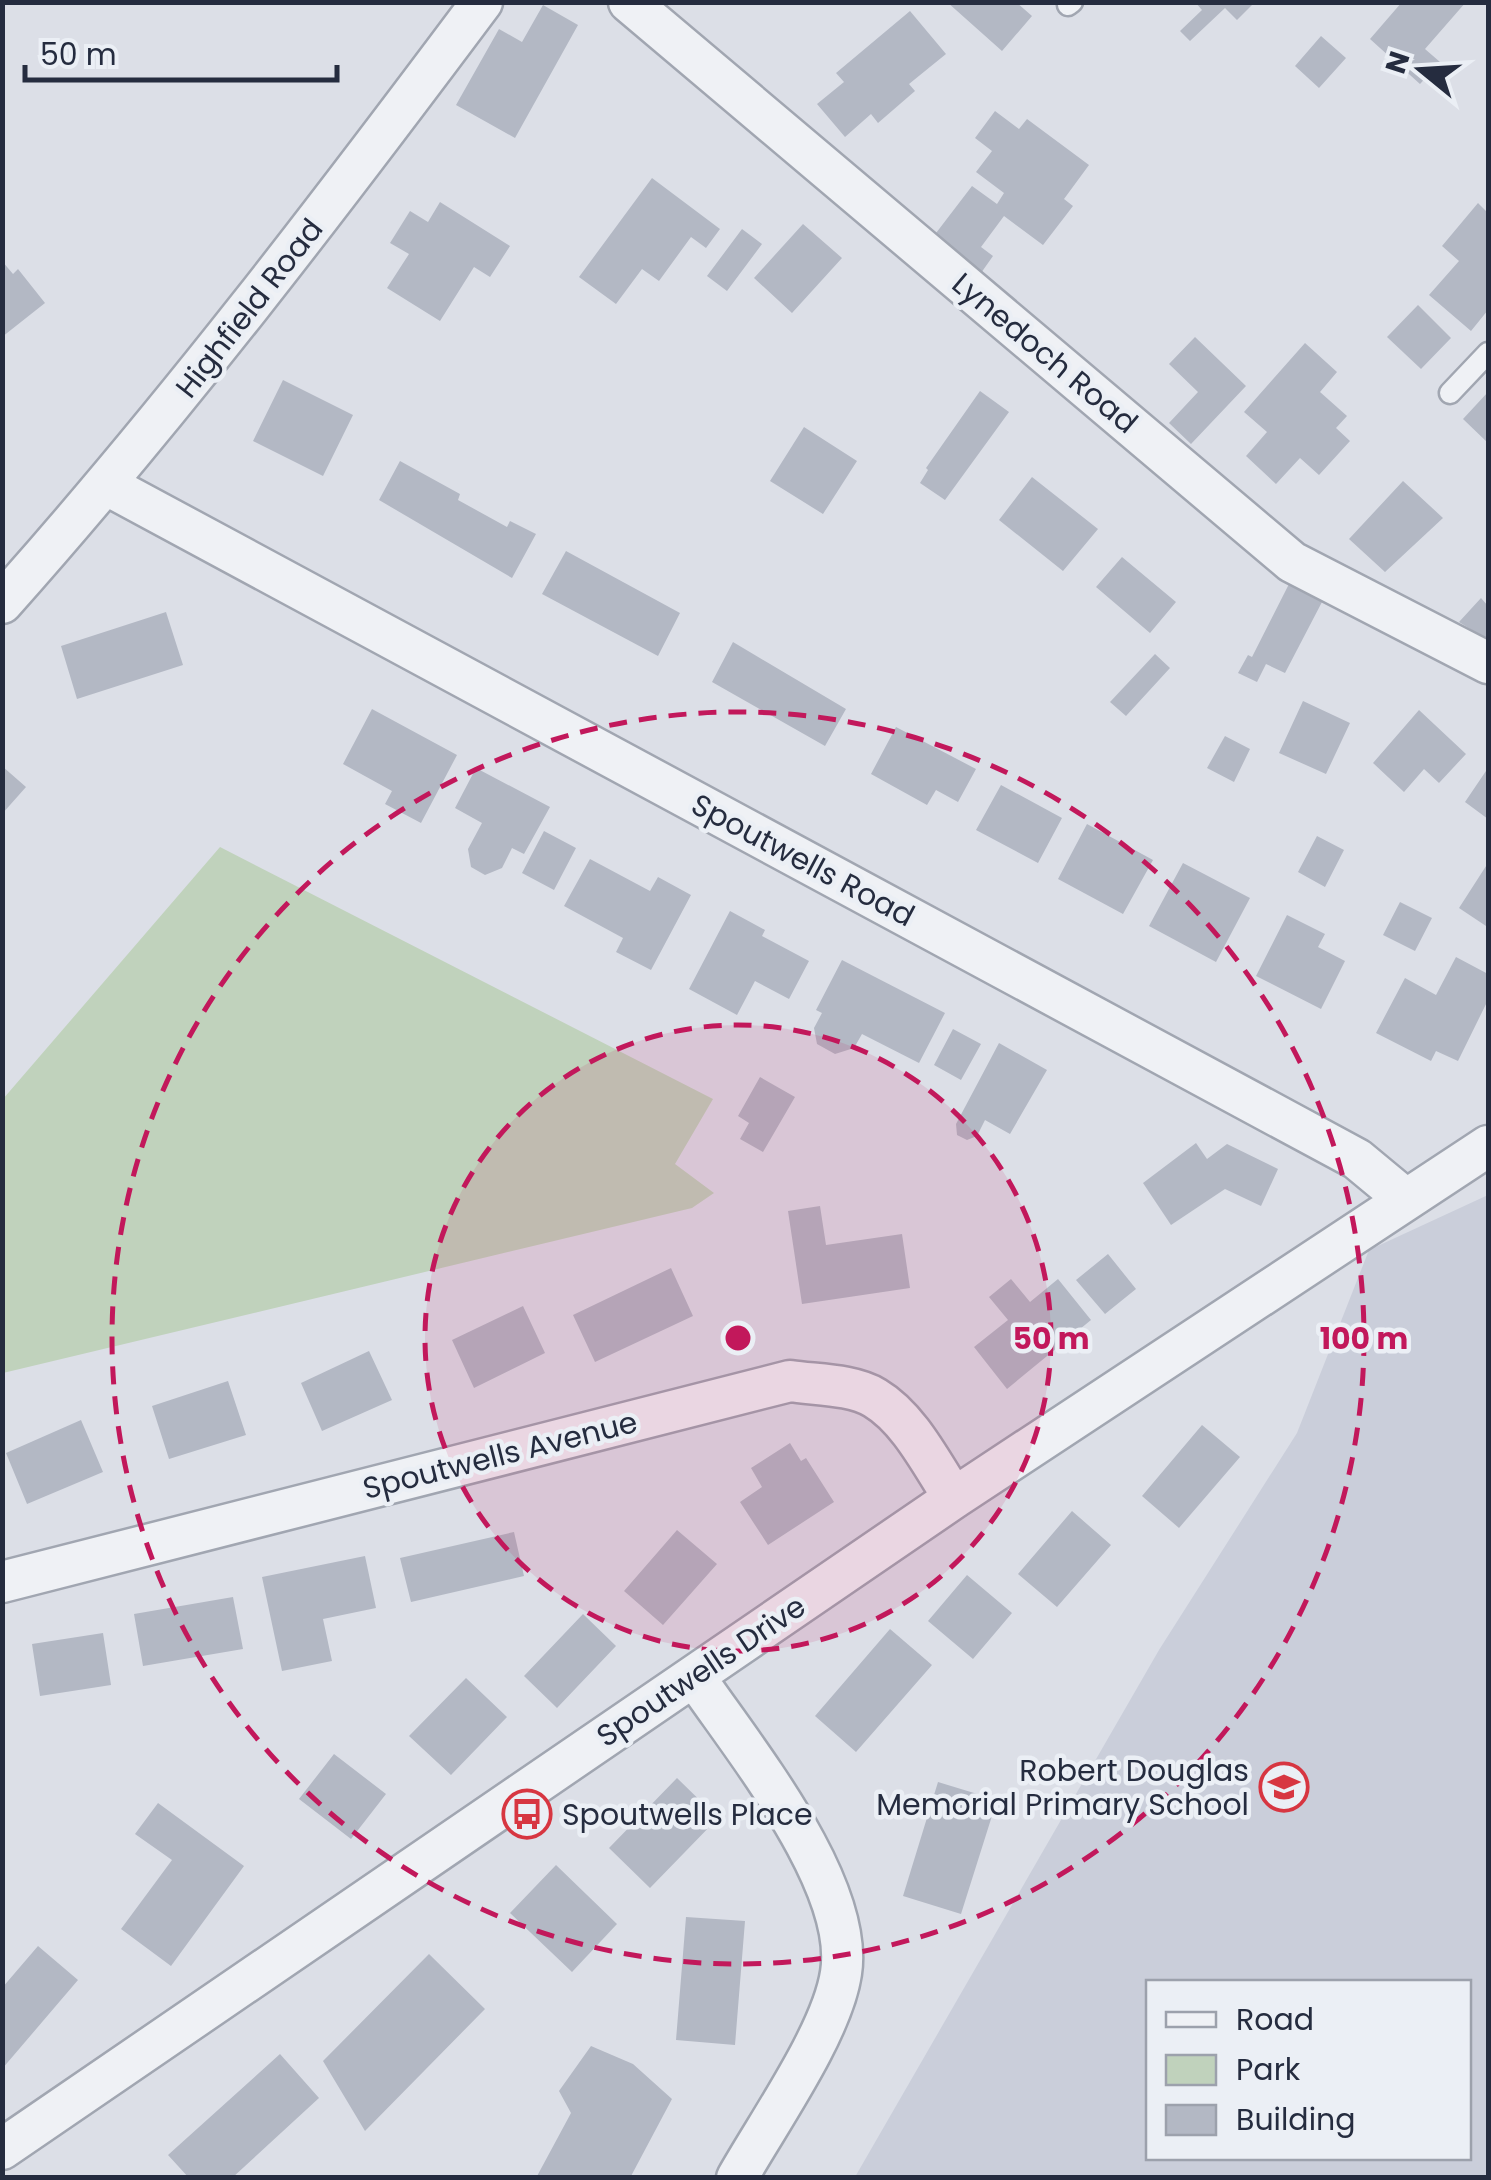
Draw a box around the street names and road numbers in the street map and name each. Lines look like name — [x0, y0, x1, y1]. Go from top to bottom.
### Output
street label: Highfield Road — [165, 209, 333, 407]
street label: Lynedoch Road — [943, 262, 1147, 444]
street label: Spoutwells Road — [684, 783, 922, 937]
street label: Spoutwells Avenue — [358, 1400, 642, 1510]
street label: Spoutwells Drive — [588, 1585, 814, 1757]

